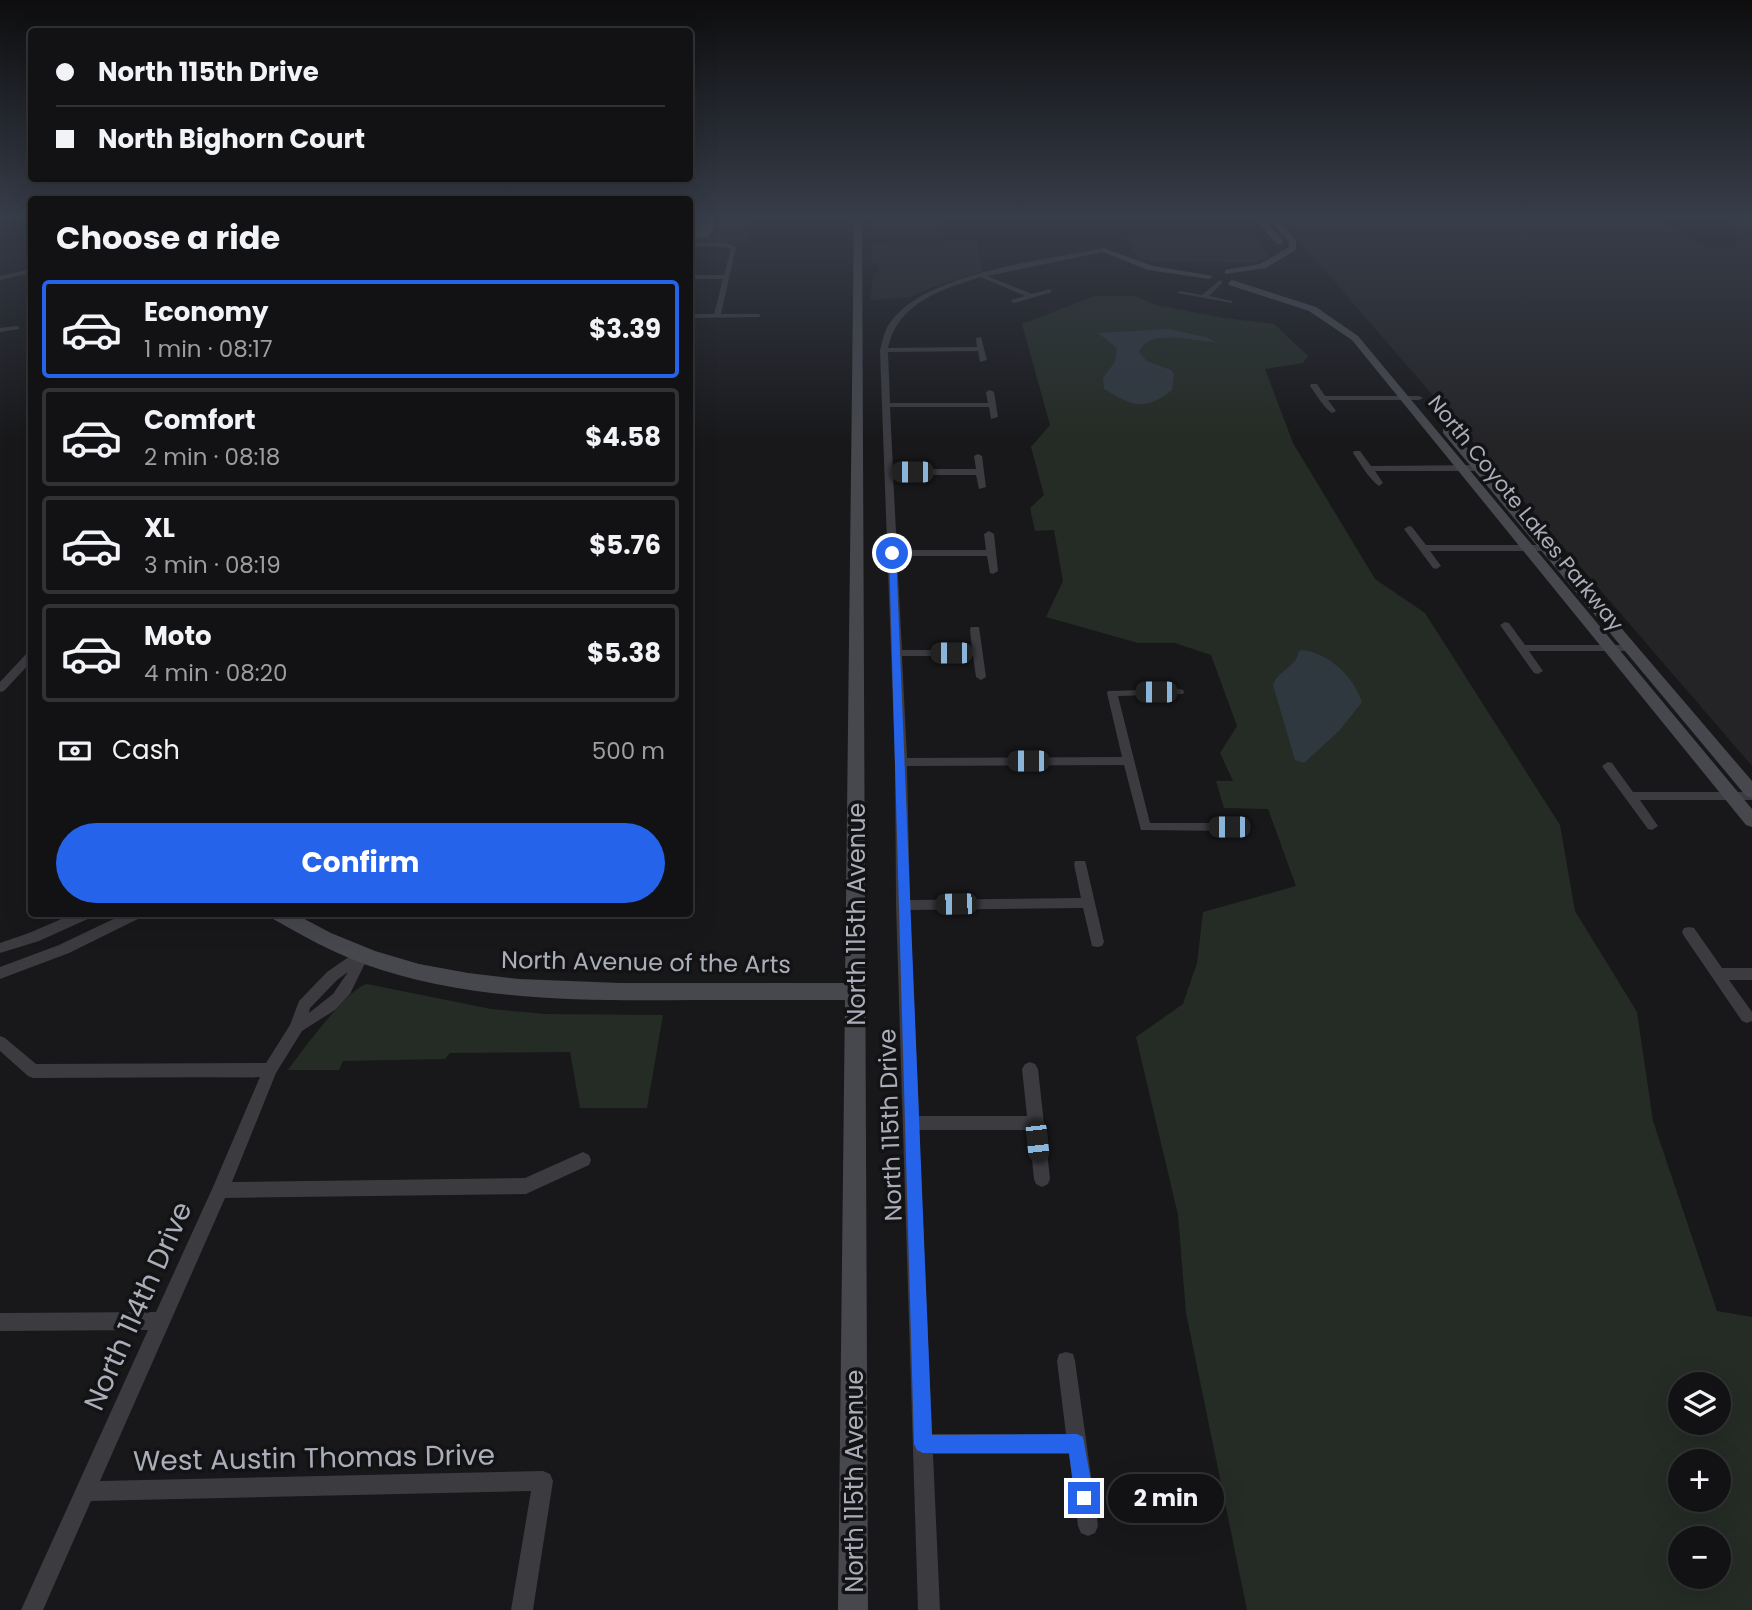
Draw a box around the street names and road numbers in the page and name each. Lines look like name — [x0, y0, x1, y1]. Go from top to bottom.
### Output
street label: North Coyote Lakes Parkway — [1422, 389, 1630, 637]
street label: North 115th Avenue — [840, 803, 873, 1025]
street label: North Avenue of the Arts — [501, 943, 791, 981]
street label: North 115th Drive — [870, 1028, 910, 1222]
street label: North 114th Drive — [74, 1195, 202, 1417]
street label: North 115th Avenue — [838, 1370, 871, 1592]
street label: West Austin Thomas Drive — [133, 1435, 495, 1481]

